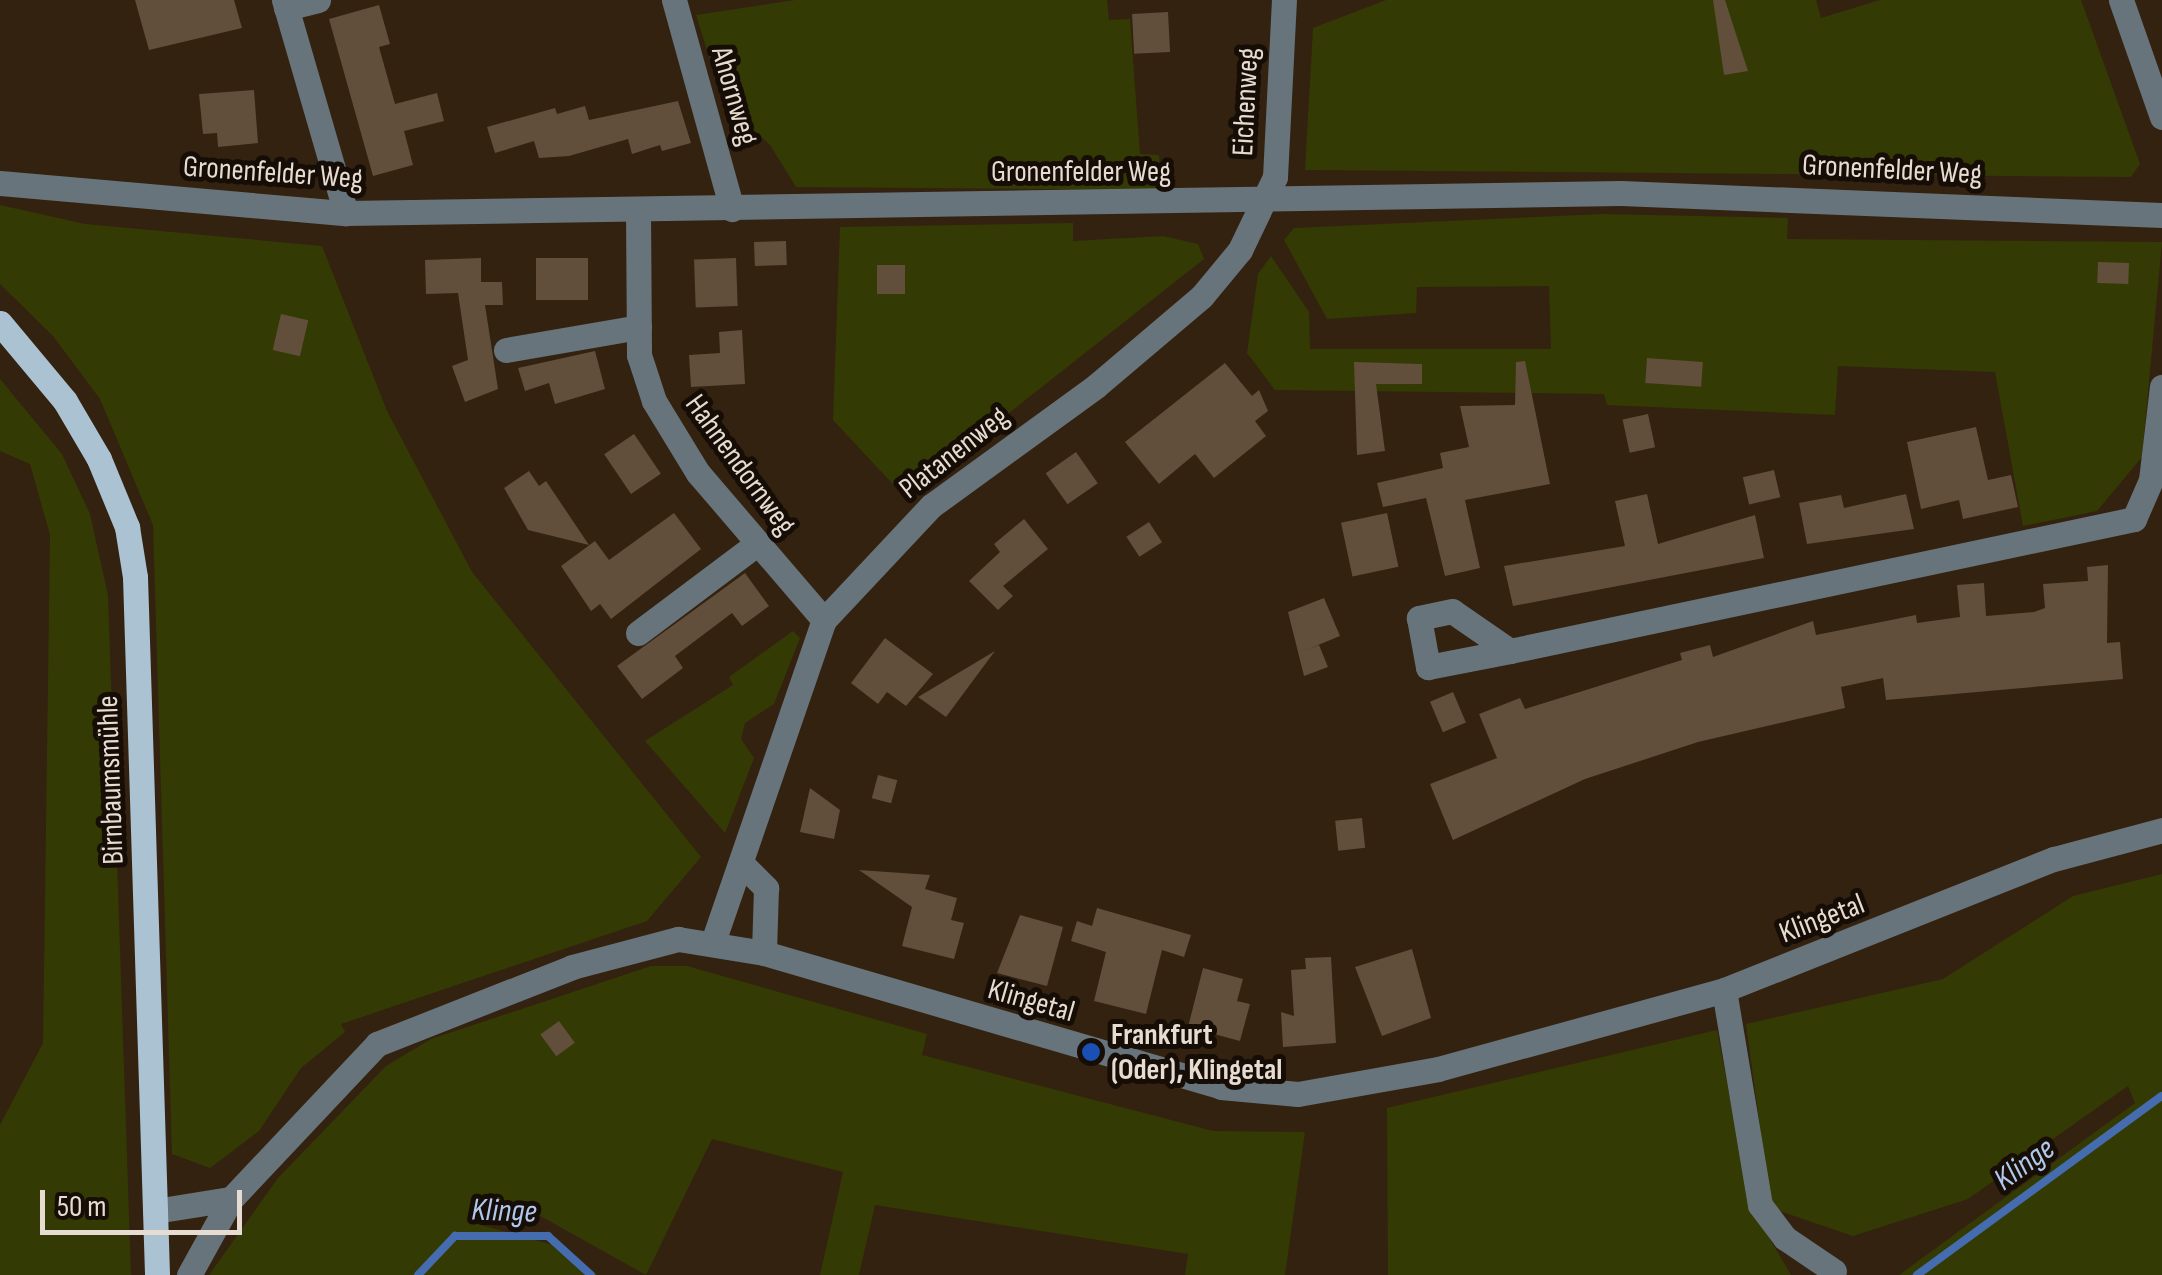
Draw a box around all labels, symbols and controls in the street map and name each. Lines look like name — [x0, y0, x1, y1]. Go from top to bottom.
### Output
street label: Ahornweg — [703, 43, 765, 149]
street label: Eichenweg — [1225, 47, 1267, 157]
street label: Gronenfelder Weg — [1801, 147, 1983, 193]
street label: Gronenfelder Weg — [182, 149, 364, 197]
street label: Gronenfelder Weg — [991, 154, 1171, 190]
street label: Hahnendornweg — [677, 388, 803, 542]
street label: Platanenweg — [892, 399, 1016, 507]
street label: Birnbaumsmühle — [90, 695, 132, 865]
street label: Klingetal — [1774, 886, 1870, 952]
street label: Klingetal — [984, 972, 1078, 1030]
place label: Frankfurt (Oder), Klingetal — [1111, 1017, 1282, 1088]
marker: Frankfurt (Oder), Klingetal — [1080, 1041, 1102, 1063]
water label: Klinge — [1987, 1130, 2063, 1200]
scale bar — [45, 1170, 248, 1232]
text: 50 m — [57, 1189, 106, 1225]
water label: Klinge — [471, 1192, 537, 1232]

